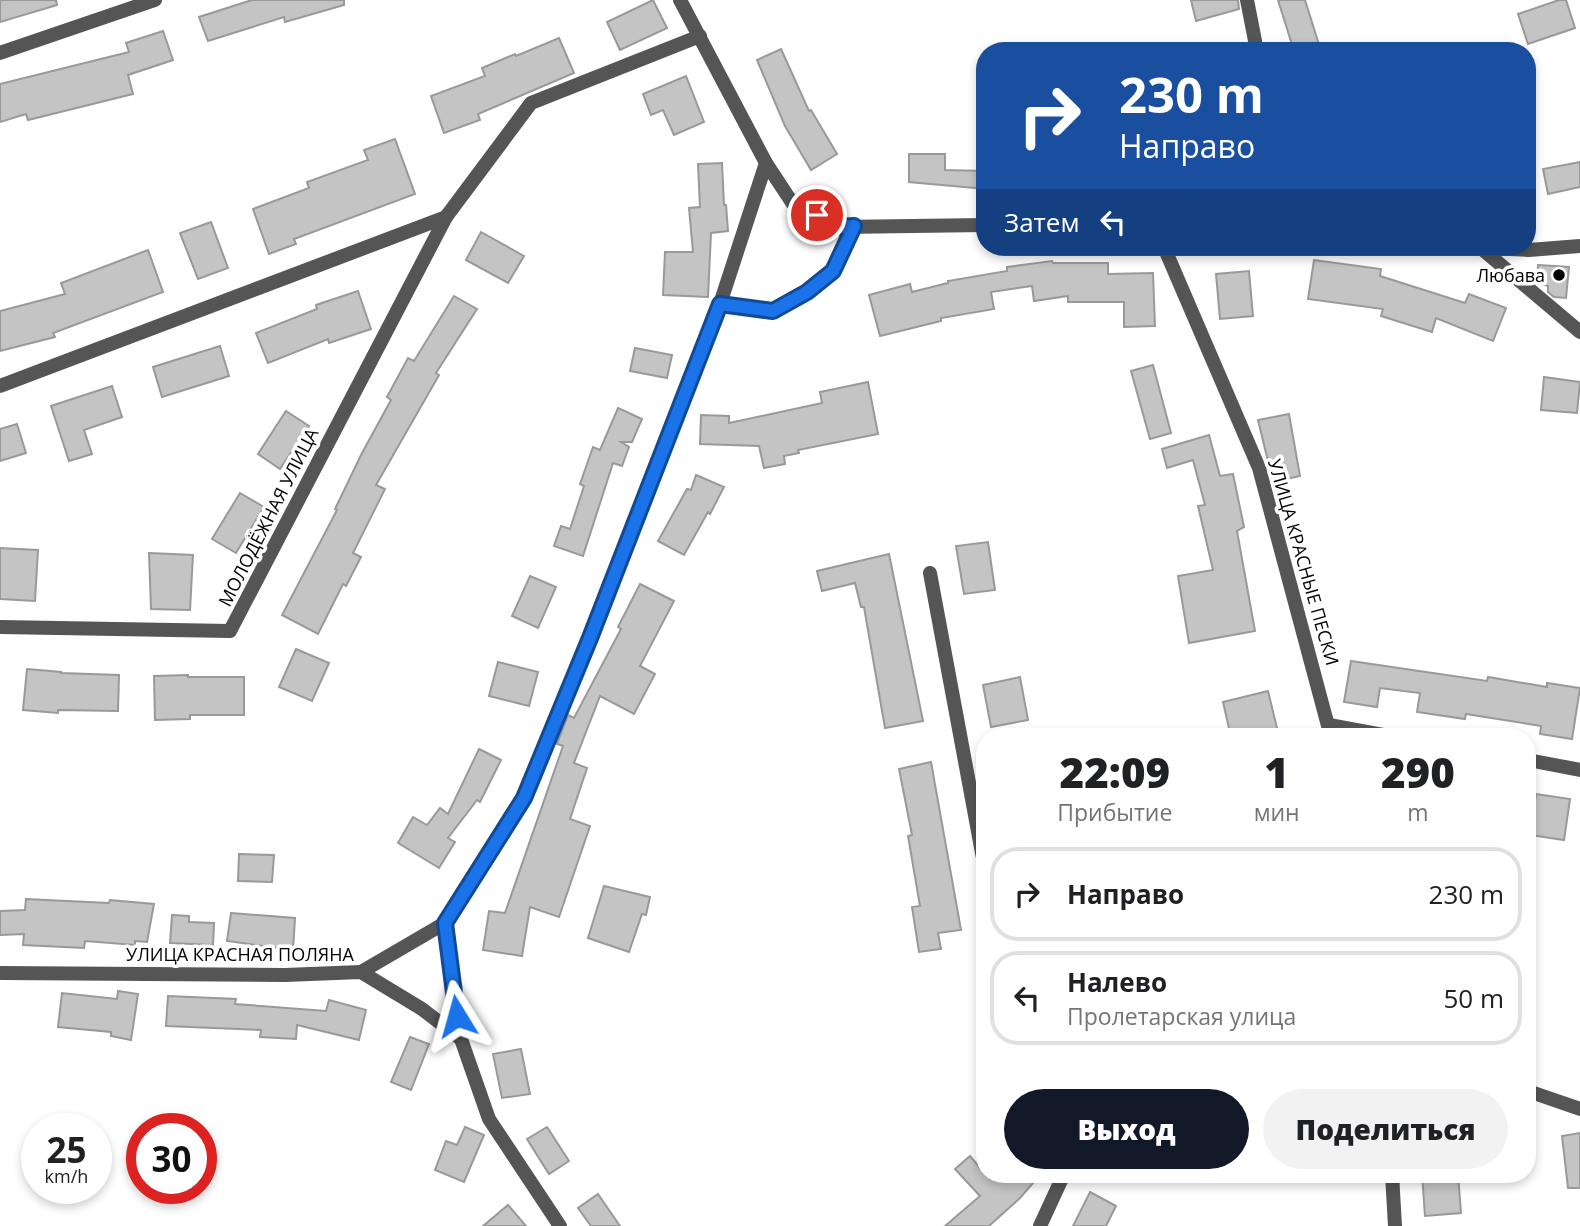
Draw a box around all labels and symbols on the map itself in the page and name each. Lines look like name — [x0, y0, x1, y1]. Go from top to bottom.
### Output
pin — [787, 185, 847, 245]
place label: Любава — [1476, 263, 1545, 287]
marker: Любава — [1551, 267, 1567, 283]
street label: МОЛОДЁЖНАЯ УЛИЦА — [213, 423, 324, 610]
street label: УЛИЦА КРАСНЫЕ ПЕСКИ — [1263, 456, 1345, 668]
street label: УЛИЦА КРАСНАЯ ПОЛЯНА — [126, 942, 355, 966]
position arrow — [420, 979, 494, 1053]
speed limit sign: 30 — [126, 1113, 217, 1204]

